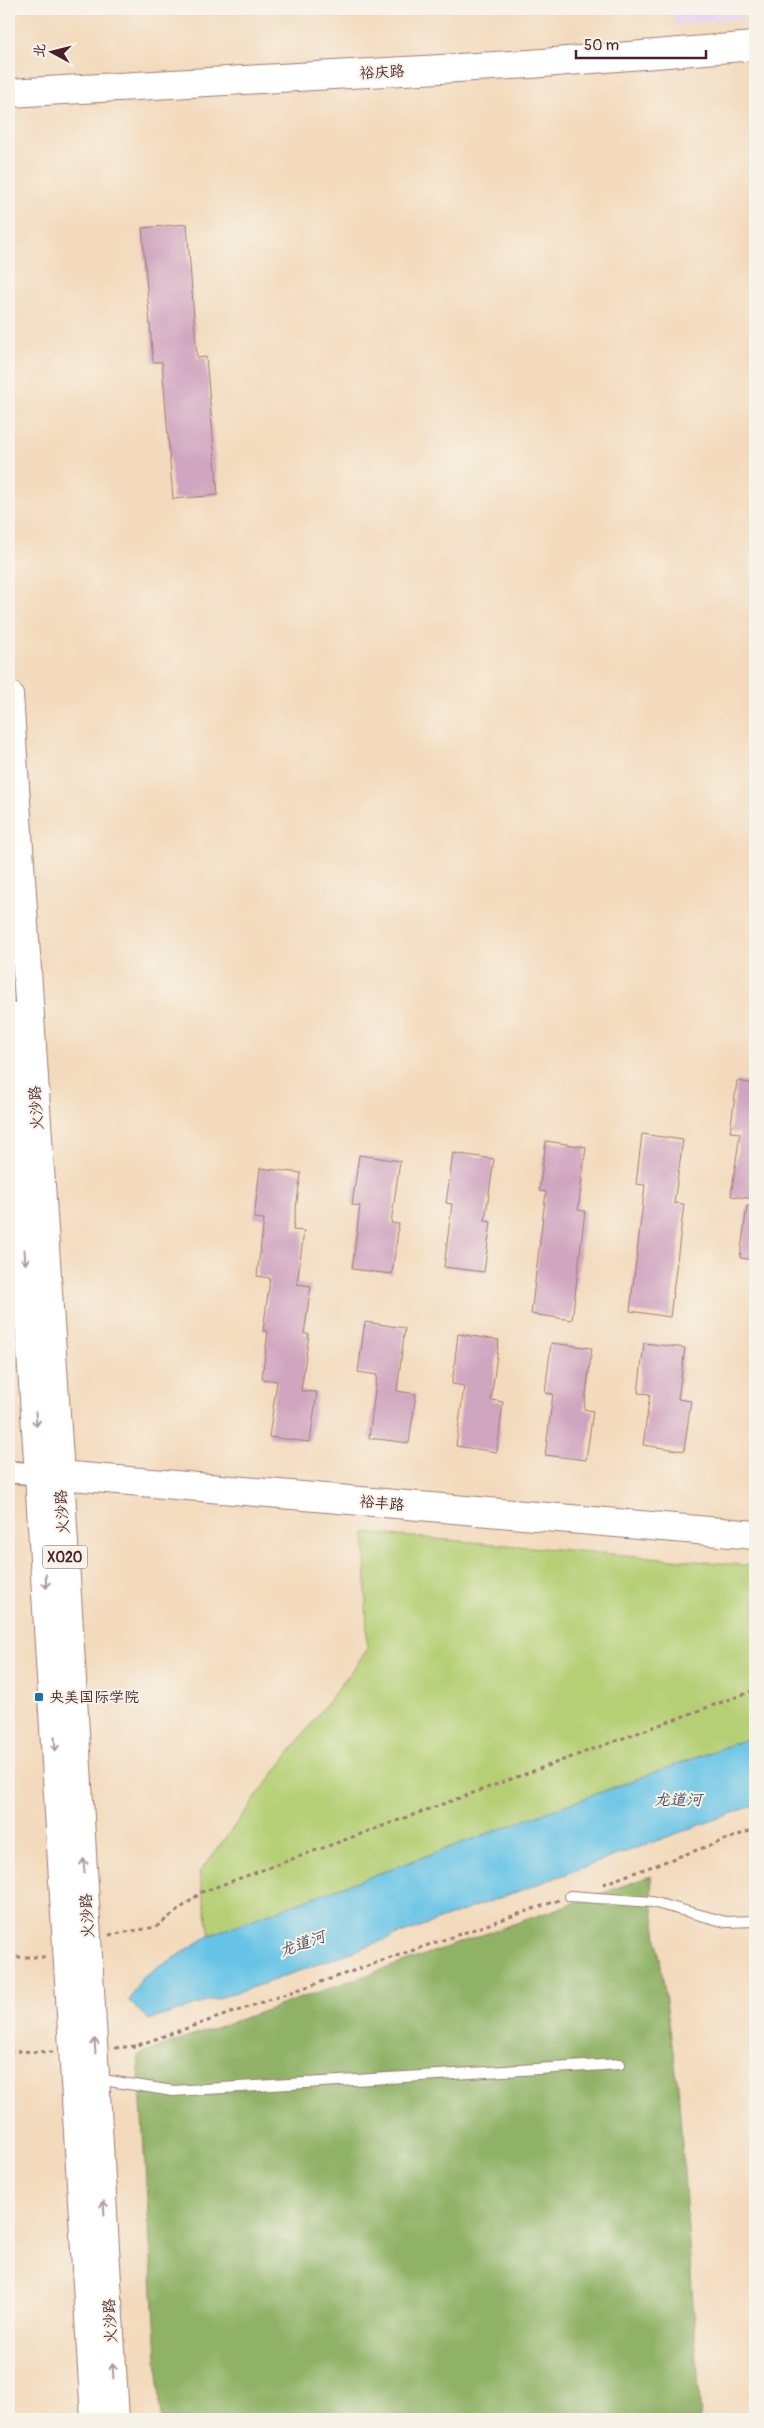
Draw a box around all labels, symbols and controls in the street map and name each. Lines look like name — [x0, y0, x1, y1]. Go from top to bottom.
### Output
north arrow — [28, 28, 78, 78]
scale bar — [576, 28, 706, 60]
text: 50 m — [584, 36, 619, 55]
text: 北 — [30, 42, 49, 58]
street label: 裕庆路 — [359, 62, 405, 83]
street label: 火沙路 — [25, 1085, 48, 1131]
one-way arrow — [20, 1249, 29, 1265]
one-way arrow — [31, 1411, 40, 1427]
street label: 火沙路 — [51, 1489, 74, 1535]
street label: 裕丰路 — [359, 1492, 405, 1515]
road number: X020 — [42, 1545, 88, 1568]
one-way arrow — [41, 1573, 50, 1589]
place label: 央美国际学院 — [49, 1688, 139, 1707]
marker: 央美国际学院 — [33, 1691, 45, 1703]
one-way arrow — [51, 1735, 60, 1751]
water label: 龙道河 — [654, 1790, 705, 1810]
one-way arrow — [80, 1859, 89, 1875]
street label: 火沙路 — [77, 1893, 98, 1939]
water label: 龙道河 — [276, 1925, 331, 1962]
one-way arrow — [90, 2038, 99, 2054]
one-way arrow — [99, 2201, 108, 2217]
street label: 火沙路 — [100, 2298, 121, 2344]
one-way arrow — [108, 2363, 117, 2379]

